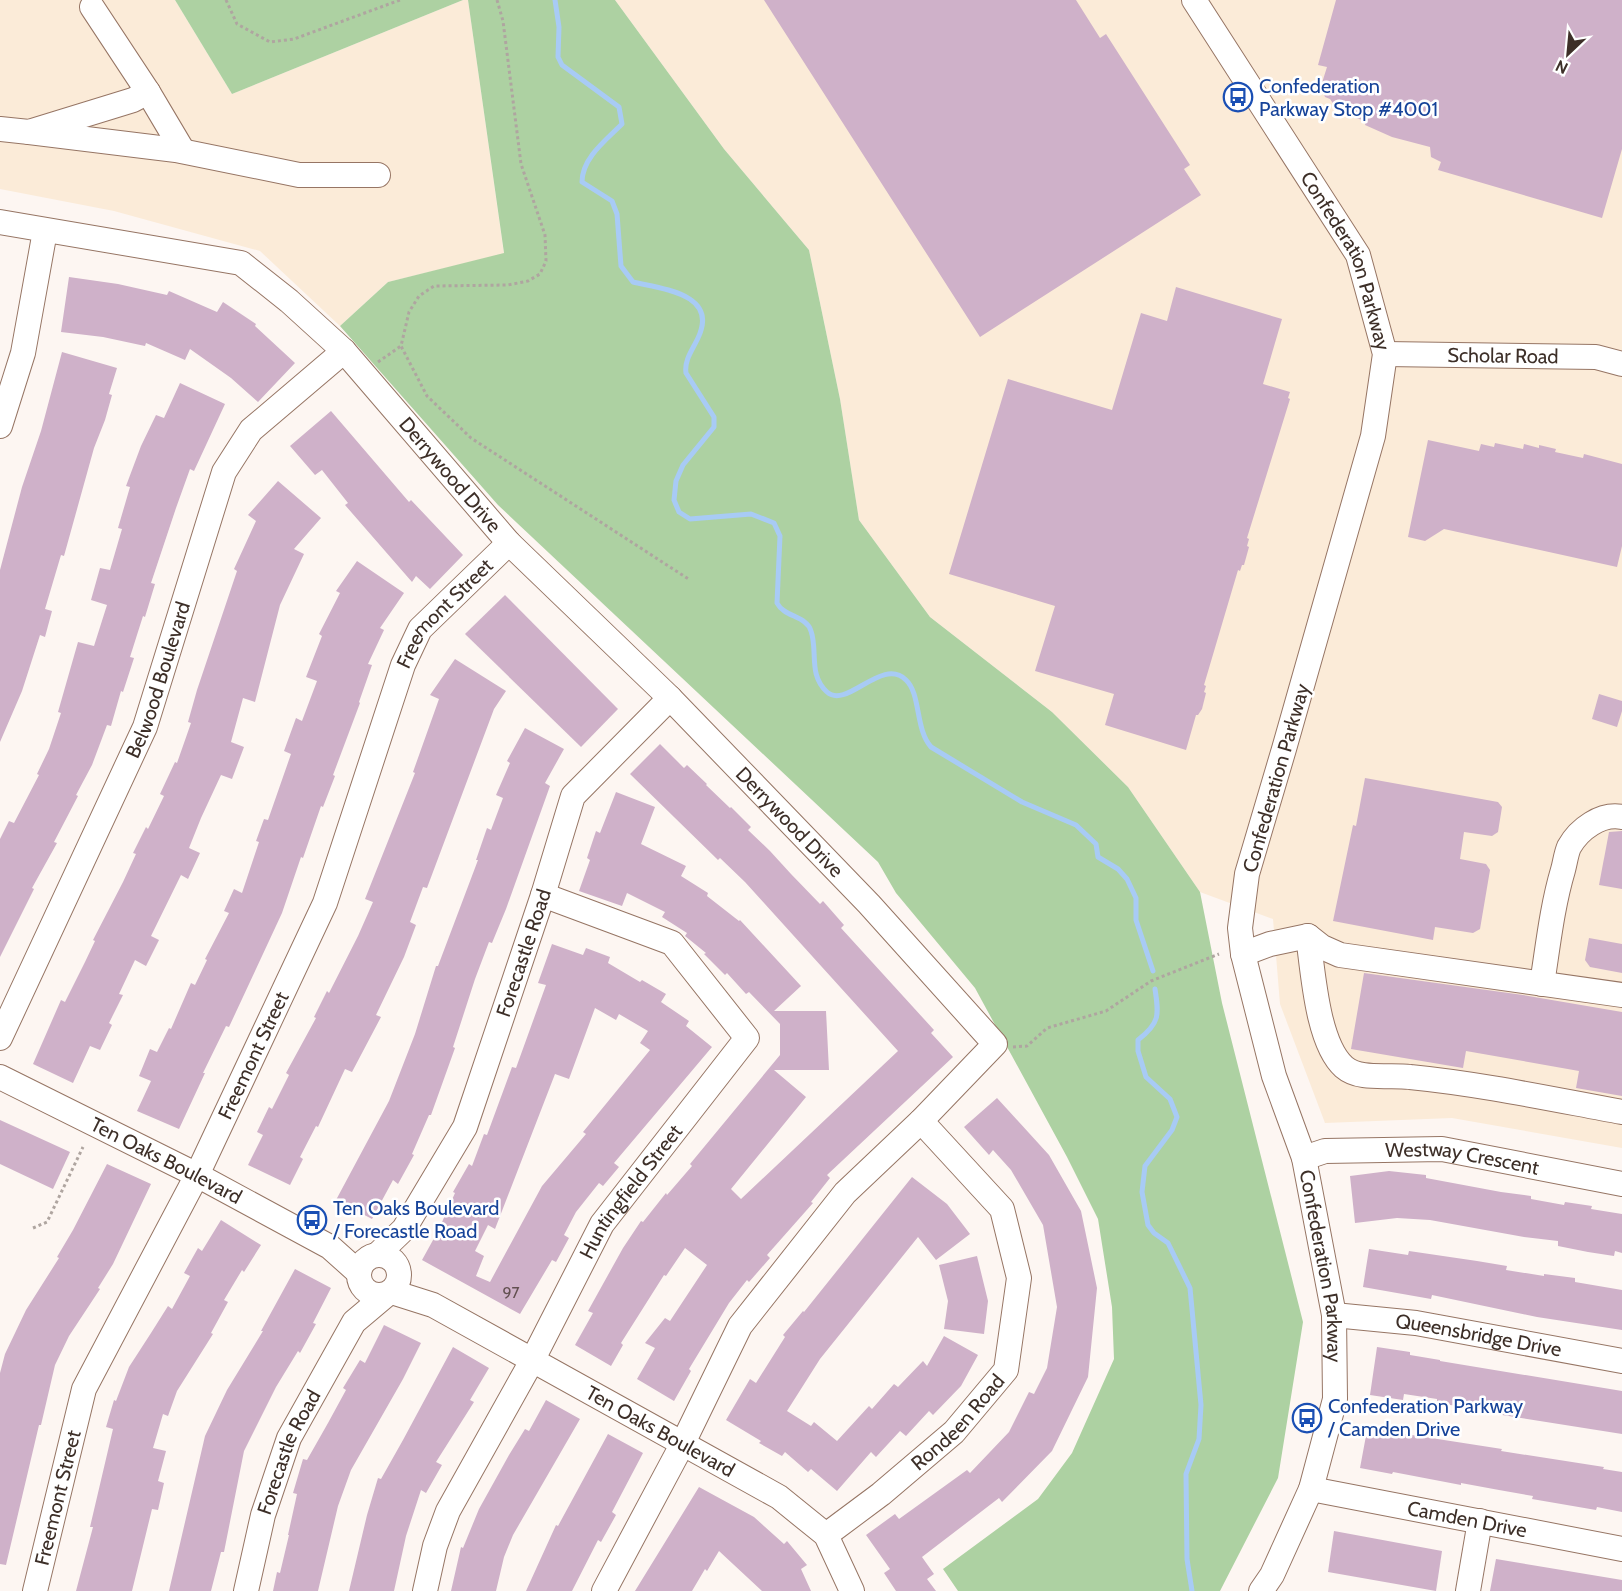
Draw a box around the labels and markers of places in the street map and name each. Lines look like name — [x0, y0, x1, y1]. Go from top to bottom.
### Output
place label: Confederation Parkway Stop #4001 — [1259, 74, 1438, 121]
bus stop icon: Confederation Parkway Stop #4001 — [1222, 81, 1254, 113]
place label: Ten Oaks Boulevard / Forecastle Road — [332, 1196, 499, 1243]
bus stop icon: Ten Oaks Boulevard / Forecastle Road — [296, 1204, 328, 1236]
place label: Confederation Parkway / Camden Drive — [1327, 1394, 1523, 1441]
bus stop icon: Confederation Parkway / Camden Drive — [1291, 1402, 1323, 1434]

